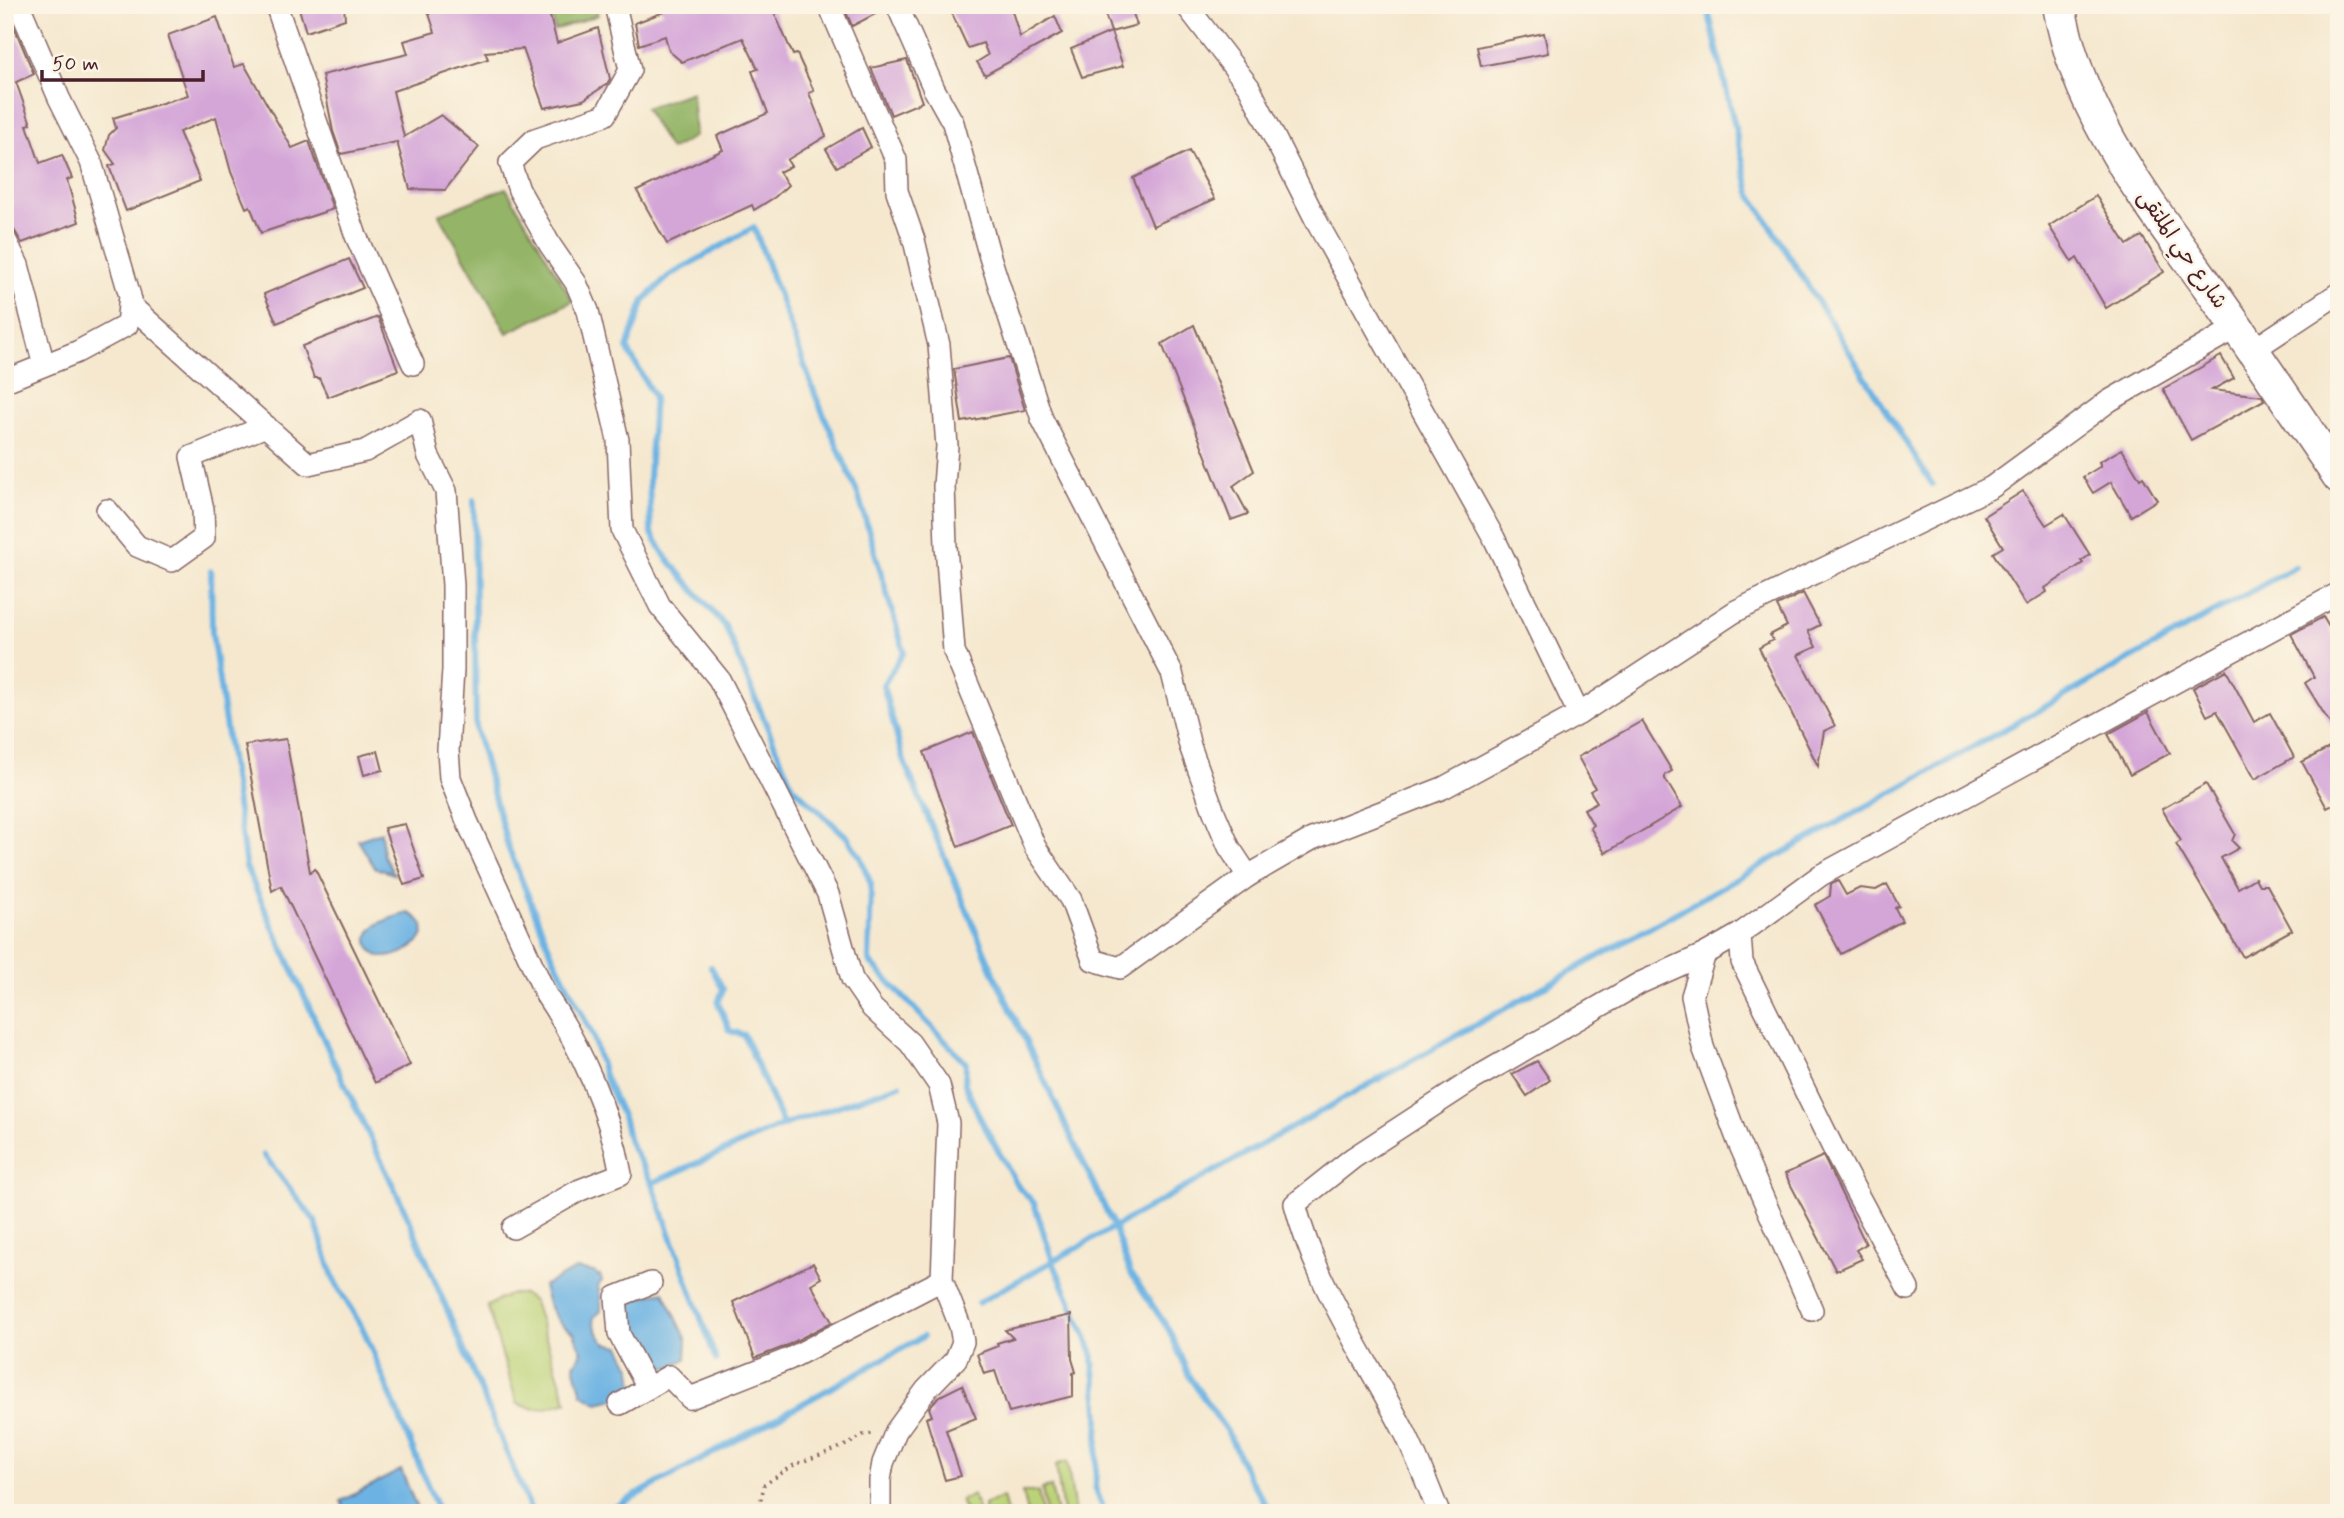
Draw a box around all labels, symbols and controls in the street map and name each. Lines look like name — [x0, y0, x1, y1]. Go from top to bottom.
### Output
scale bar — [42, 38, 203, 82]
text: 50 m — [52, 50, 99, 78]
street label: شارع حي الملتقى — [2128, 185, 2234, 317]

